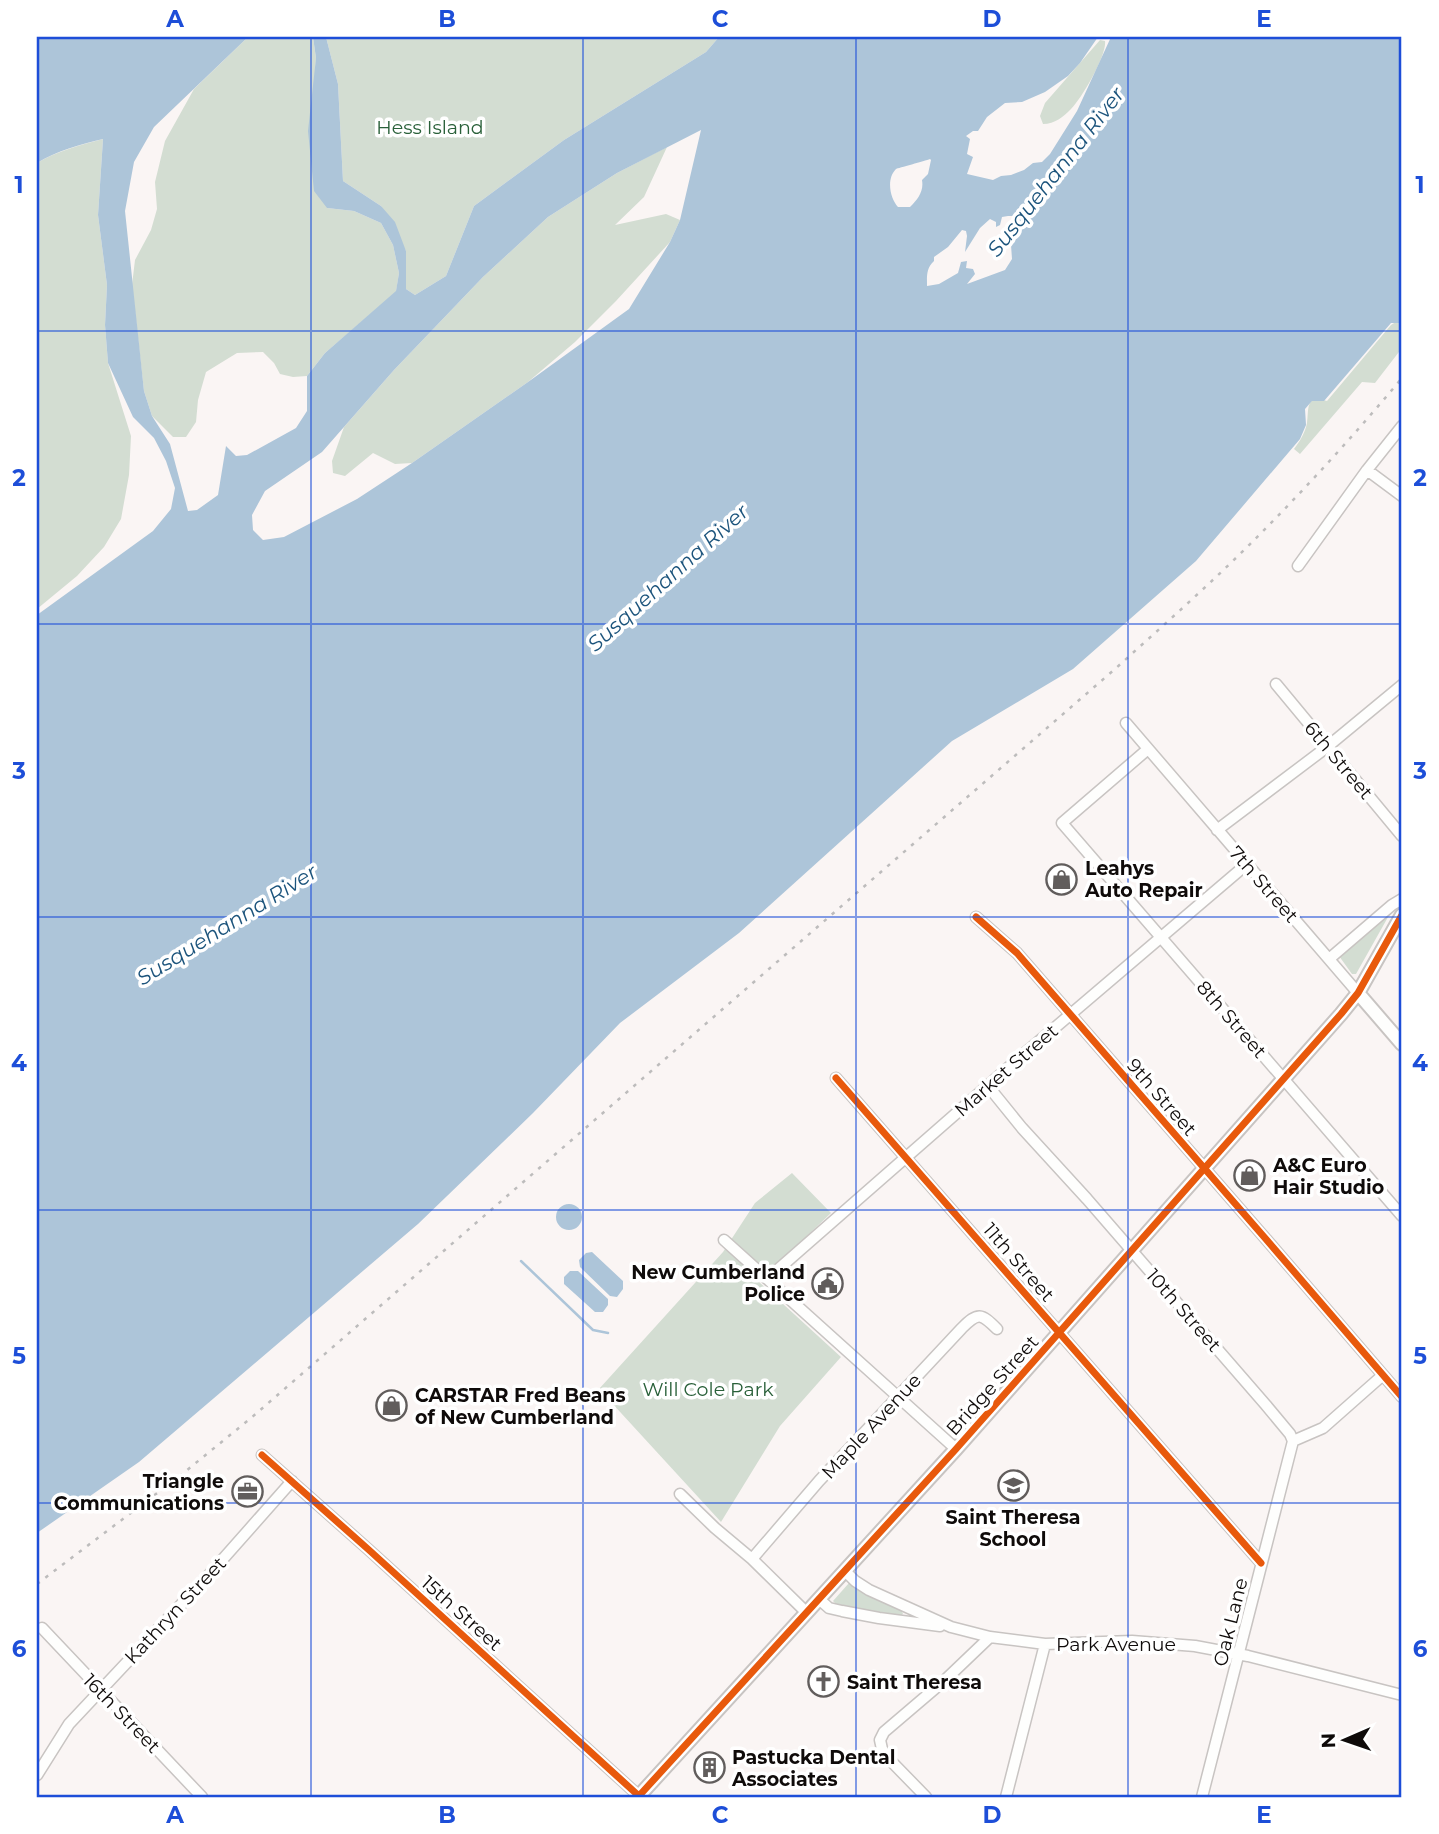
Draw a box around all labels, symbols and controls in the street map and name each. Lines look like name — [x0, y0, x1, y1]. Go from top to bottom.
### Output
text: A — [165, 5, 184, 33]
text: B — [438, 5, 456, 33]
text: C — [712, 5, 729, 33]
text: D — [983, 5, 1002, 33]
text: E — [1256, 5, 1272, 33]
water label: Susquehanna River — [982, 82, 1130, 261]
park label: Hess Island — [376, 116, 484, 139]
text: 1 — [14, 171, 24, 199]
text: 1 — [1415, 171, 1425, 199]
text: 2 — [12, 464, 26, 492]
text: 2 — [1413, 464, 1427, 492]
water label: Susquehanna River — [582, 498, 754, 656]
street label: 6th Street — [1299, 717, 1378, 804]
text: 3 — [11, 757, 26, 785]
text: 3 — [1412, 757, 1427, 785]
street label: 7th Street — [1224, 841, 1303, 928]
place label: Leahys Auto Repair — [1084, 857, 1203, 902]
water label: Susquehanna River — [132, 859, 322, 990]
shop icon: Leahys Auto Repair — [1045, 862, 1079, 896]
street label: 8th Street — [1192, 976, 1272, 1063]
street label: Market Street — [950, 1019, 1063, 1122]
text: 4 — [11, 1049, 27, 1077]
text: 4 — [1412, 1049, 1428, 1077]
street label: 9th Street — [1122, 1054, 1202, 1141]
place label: A&C Euro Hair Studio — [1272, 1154, 1384, 1199]
shop icon: A&C Euro Hair Studio — [1233, 1159, 1267, 1193]
street label: 11th Street — [978, 1218, 1059, 1307]
place label: New Cumberland Police — [631, 1261, 805, 1306]
street label: 10th Street — [1141, 1264, 1226, 1357]
public building icon: New Cumberland Police — [811, 1266, 845, 1300]
street label: Bridge Street — [941, 1330, 1043, 1440]
text: 5 — [12, 1342, 26, 1370]
text: 5 — [1413, 1342, 1427, 1370]
street label: Maple Avenue — [817, 1369, 926, 1484]
park label: Will Cole Park — [642, 1378, 774, 1401]
place label: CARSTAR Fred Beans of New Cumberland — [415, 1384, 626, 1429]
shop icon: CARSTAR Fred Beans of New Cumberland — [375, 1389, 409, 1423]
school or university icon: Saint Theresa School — [996, 1469, 1030, 1503]
place label: Triangle Communications — [54, 1470, 224, 1515]
office icon: Triangle Communications — [230, 1475, 264, 1509]
place label: Saint Theresa School — [945, 1506, 1081, 1551]
street label: Kathryn Street — [120, 1552, 231, 1669]
street label: 15th Street — [417, 1571, 507, 1656]
street label: Oak Lane — [1208, 1576, 1253, 1669]
street label: Park Avenue — [1056, 1633, 1176, 1656]
text: 6 — [12, 1635, 27, 1663]
text: 6 — [1413, 1635, 1428, 1663]
church icon: Saint Theresa — [807, 1665, 841, 1699]
street label: 16th Street — [78, 1669, 165, 1758]
place label: Saint Theresa — [847, 1671, 982, 1694]
north arrow — [1310, 1704, 1380, 1774]
text: N — [1317, 1732, 1340, 1749]
place label: Pastucka Dental Associates — [731, 1746, 895, 1791]
building icon: Pastucka Dental Associates — [692, 1751, 726, 1785]
text: A — [165, 1801, 184, 1829]
text: B — [438, 1801, 456, 1829]
text: C — [712, 1801, 729, 1829]
text: D — [983, 1801, 1002, 1829]
text: E — [1256, 1801, 1272, 1829]

